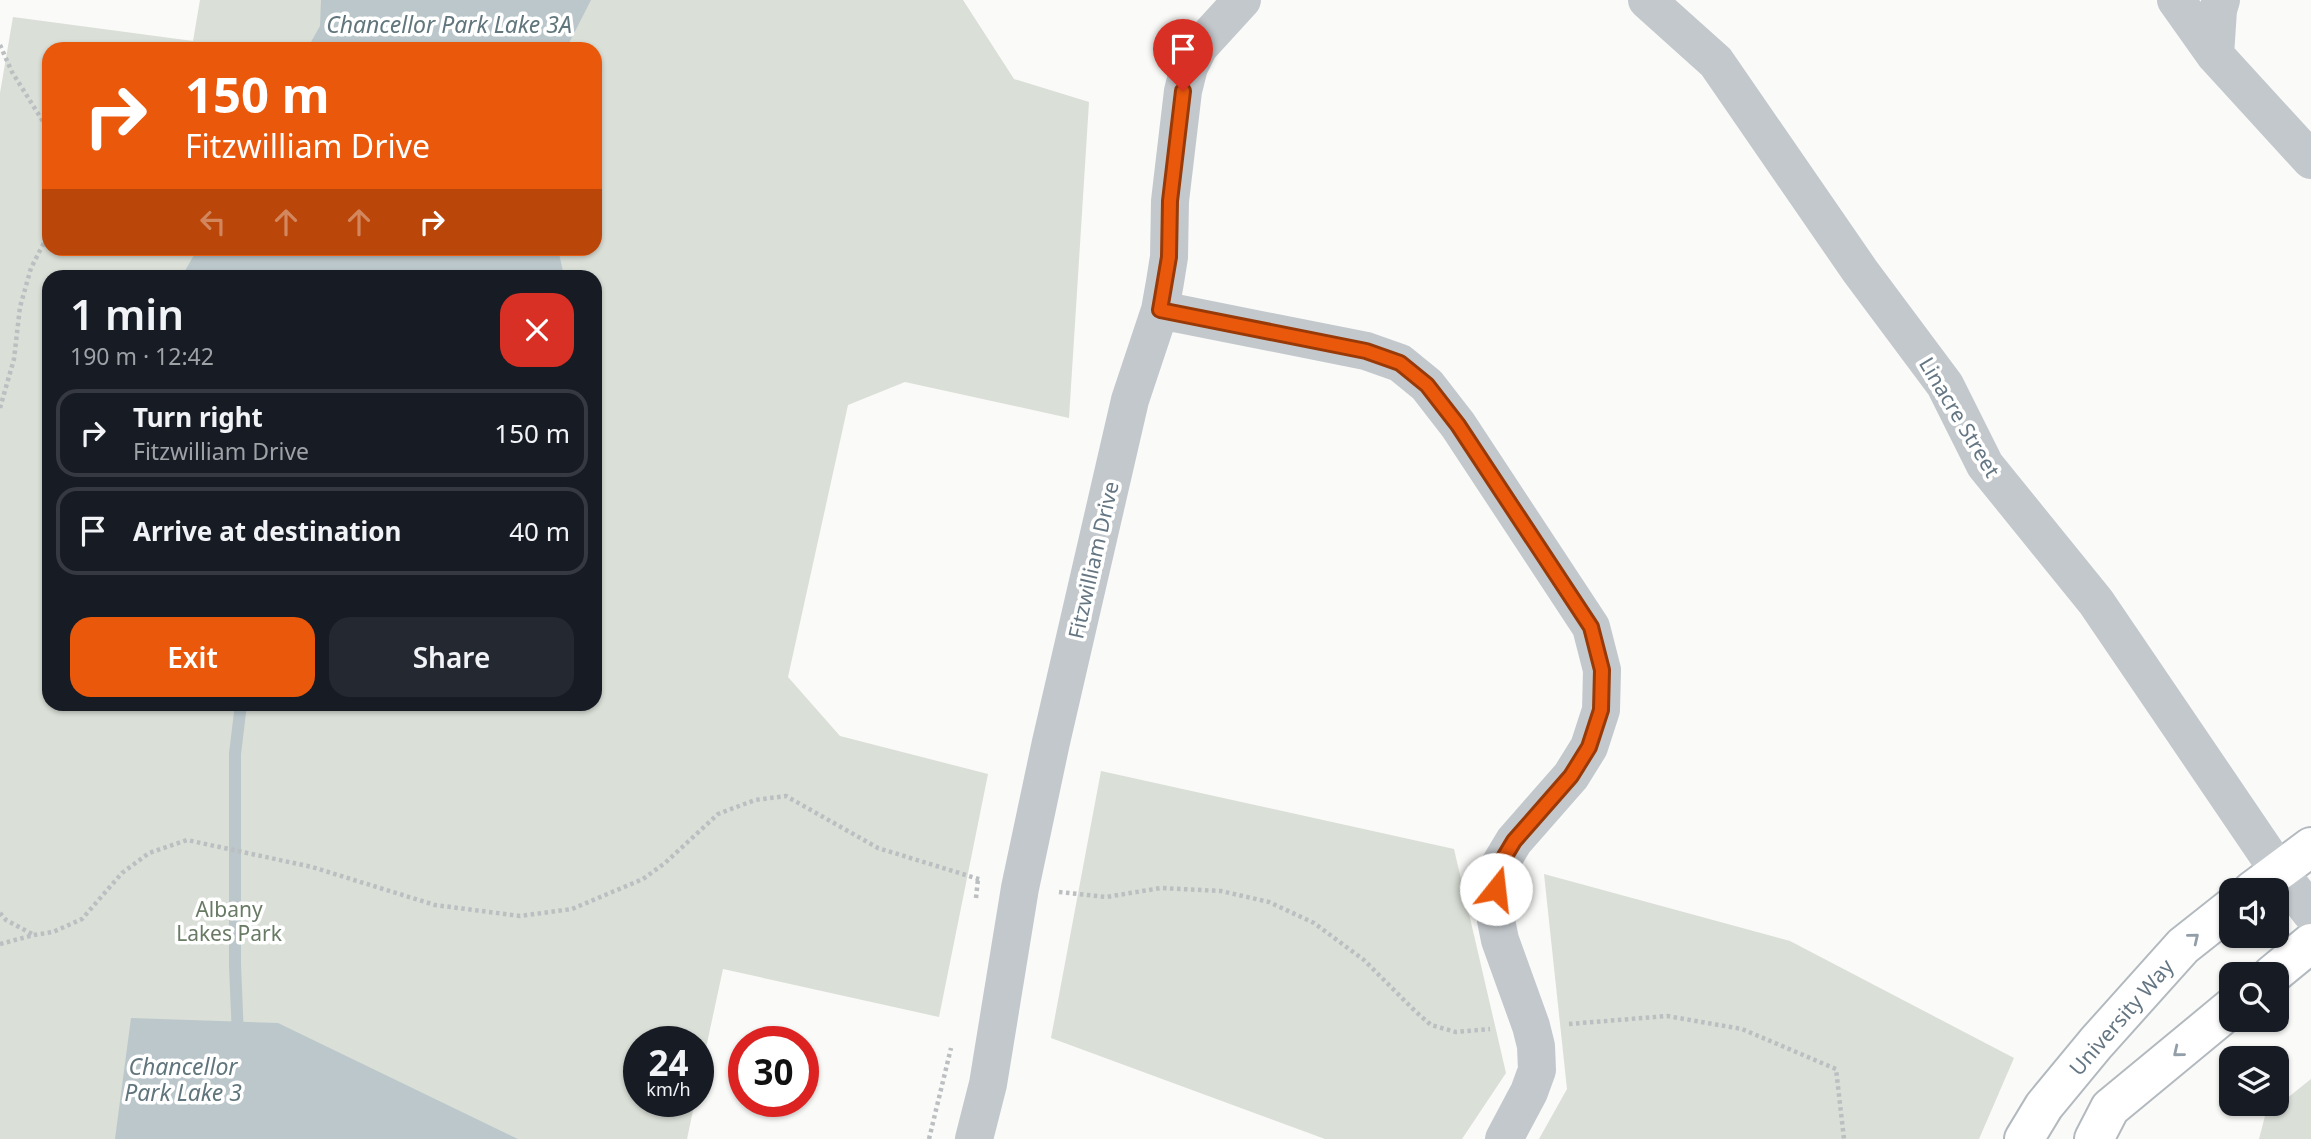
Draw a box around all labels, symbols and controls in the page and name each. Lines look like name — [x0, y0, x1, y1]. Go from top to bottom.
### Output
water label: Chancellor Park Lake 3A — [326, 8, 572, 40]
pin — [1153, 19, 1213, 91]
icon: arrive — [1164, 30, 1202, 68]
text: 150 m — [185, 61, 330, 127]
icon: right — [70, 70, 161, 161]
text: Fitzwilliam Drive — [185, 124, 430, 167]
icon: left — [194, 203, 232, 241]
icon: ahead — [267, 203, 305, 241]
icon: ahead — [340, 203, 378, 241]
icon: right — [413, 203, 451, 241]
text: 1 min — [70, 285, 184, 342]
button: close — [500, 293, 574, 367]
text: 190 m · 12:42 — [70, 340, 214, 372]
street label: Linacre Street — [1913, 352, 2007, 483]
text: Turn right — [133, 399, 263, 435]
icon: right — [74, 414, 112, 452]
text: 150 m — [494, 415, 570, 451]
text: Fitzwilliam Drive — [133, 435, 309, 467]
street label: Fitzwilliam Drive — [1061, 479, 1125, 641]
icon: arrive — [74, 512, 112, 550]
text: Arrive at destination — [133, 513, 402, 549]
text: 40 m — [509, 513, 570, 549]
button: Exit — [70, 617, 315, 697]
button: Share — [329, 617, 574, 697]
position arrow — [1459, 852, 1533, 926]
map controls — [2219, 878, 2289, 1116]
button: sound — [2219, 878, 2289, 948]
park label: Albany Lakes Park — [176, 895, 283, 947]
one-way arrow — [2186, 933, 2198, 946]
street label: University Way — [2063, 953, 2180, 1081]
button: search — [2219, 962, 2289, 1032]
speed limit sign: 30 — [728, 1026, 819, 1117]
text: 24 — [648, 1039, 689, 1086]
one-way arrow — [2174, 1043, 2186, 1056]
button: layers — [2219, 1046, 2289, 1116]
water label: Chancellor Park Lake 3 — [124, 1050, 242, 1108]
text: km/h — [646, 1077, 691, 1101]

